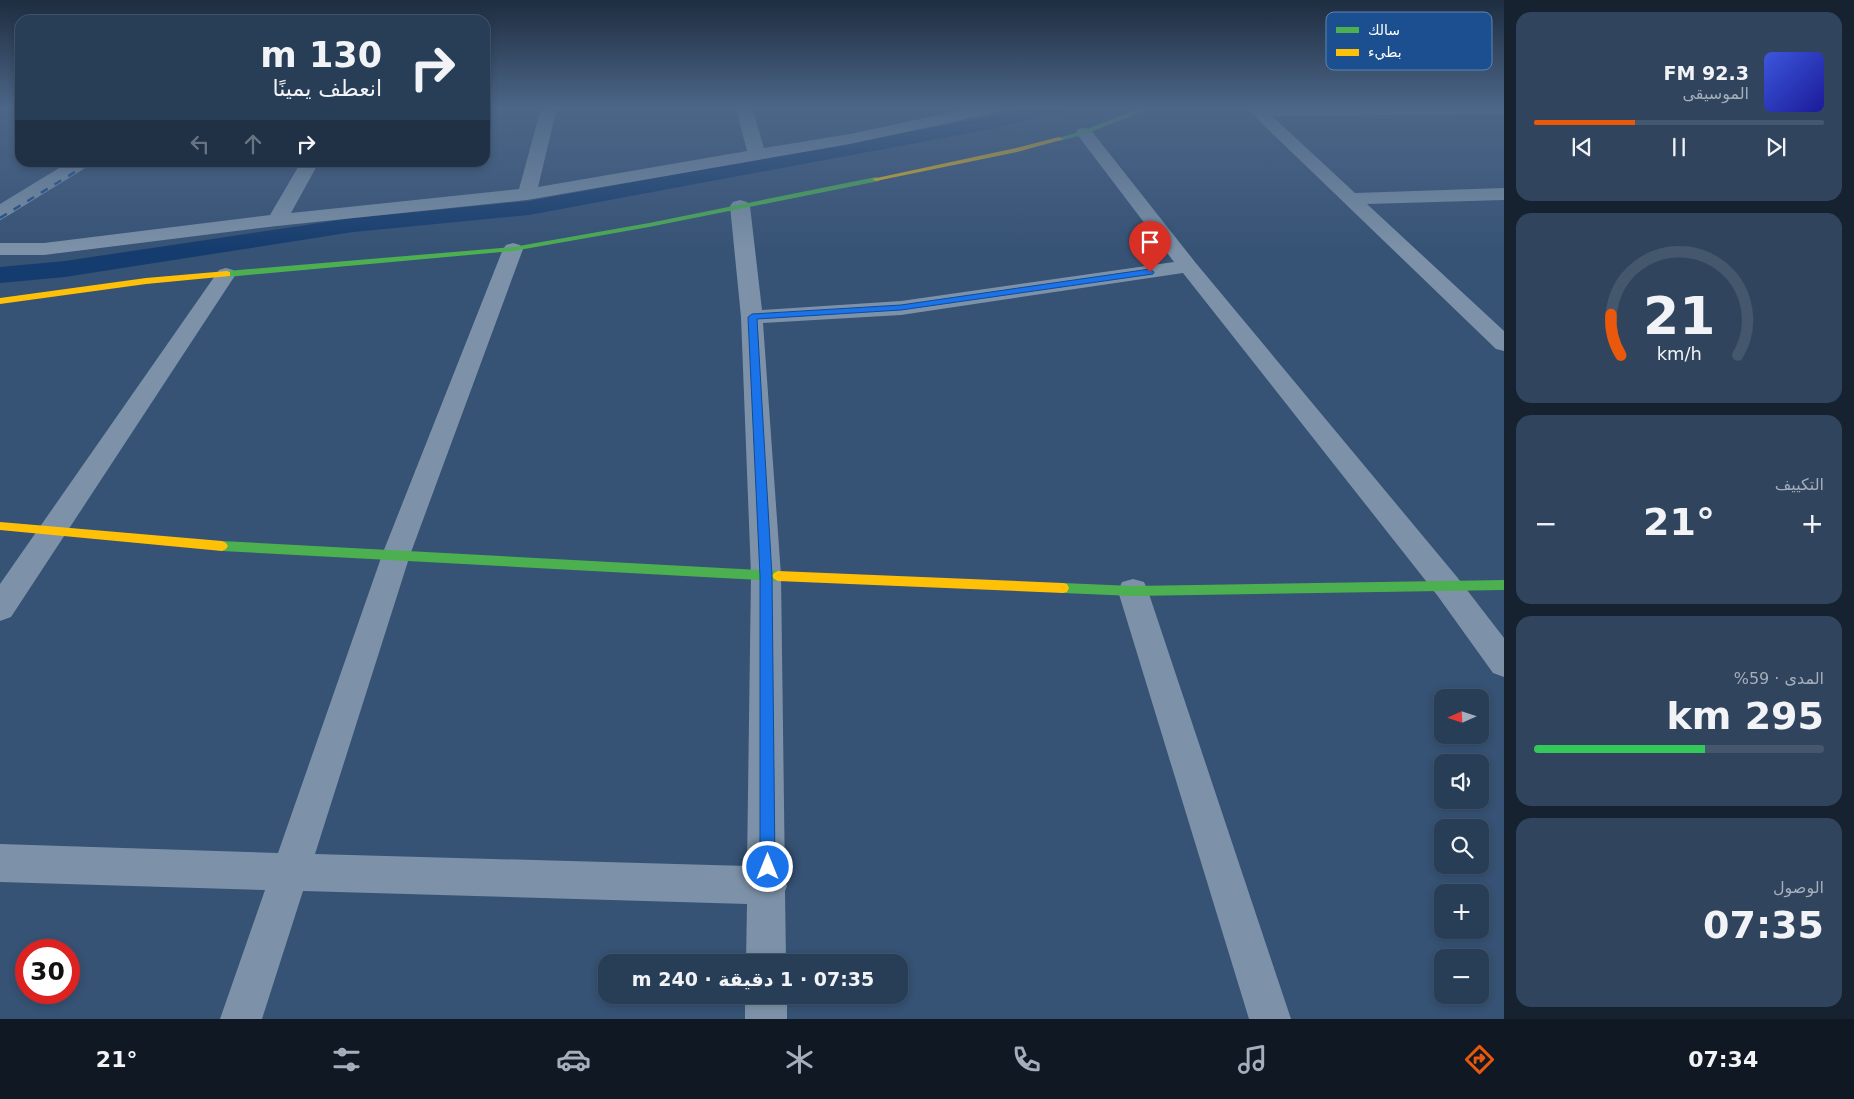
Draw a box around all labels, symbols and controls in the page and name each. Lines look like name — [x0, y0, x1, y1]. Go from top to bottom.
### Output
legend — [1326, 12, 1492, 70]
text: سالك — [1368, 22, 1400, 38]
text: 130 m — [260, 35, 382, 75]
icon: right — [400, 35, 465, 100]
text: بطيء — [1368, 44, 1402, 61]
text: 92.3 FM — [1664, 62, 1749, 84]
text: انعطف يمينًا — [273, 76, 382, 101]
text: الموسيقى — [1683, 84, 1749, 103]
icon: left — [186, 130, 214, 158]
icon: ahead — [239, 130, 267, 158]
icon: right — [292, 130, 320, 158]
icon: previous — [1568, 133, 1596, 161]
icon: pause — [1665, 133, 1693, 161]
icon: next — [1762, 133, 1790, 161]
pin — [1129, 221, 1171, 272]
icon: arrive — [1136, 228, 1164, 256]
text: 21 — [1643, 286, 1715, 346]
text: km/h — [1656, 343, 1702, 364]
text: التكييف — [1775, 475, 1824, 494]
text: 21° — [1643, 500, 1715, 544]
text: − — [1534, 507, 1557, 540]
text: + — [1801, 507, 1824, 540]
text: المدى · 59% — [1734, 669, 1824, 688]
north arrow — [1434, 689, 1489, 744]
map controls — [1434, 689, 1489, 1004]
text: 295 km — [1667, 694, 1824, 738]
button: sound — [1434, 754, 1489, 809]
button: search — [1434, 819, 1489, 874]
position arrow — [741, 840, 793, 892]
text: الوصول — [1773, 878, 1824, 897]
button: + — [1434, 884, 1489, 939]
text: 07:35 — [1703, 903, 1824, 947]
speed limit sign: 30 — [15, 939, 80, 1004]
button: − — [1434, 949, 1489, 1004]
text: 07:35 · 1 دقيقة · 240 m — [632, 968, 874, 990]
icon: filters — [329, 1042, 364, 1077]
icon: car — [556, 1042, 591, 1077]
icon: climate — [782, 1042, 817, 1077]
icon: phone — [1009, 1042, 1044, 1077]
icon: music — [1235, 1042, 1270, 1077]
icon: directions — [1462, 1042, 1497, 1077]
text: 21° — [96, 1047, 137, 1072]
text: 07:34 — [1688, 1047, 1758, 1072]

